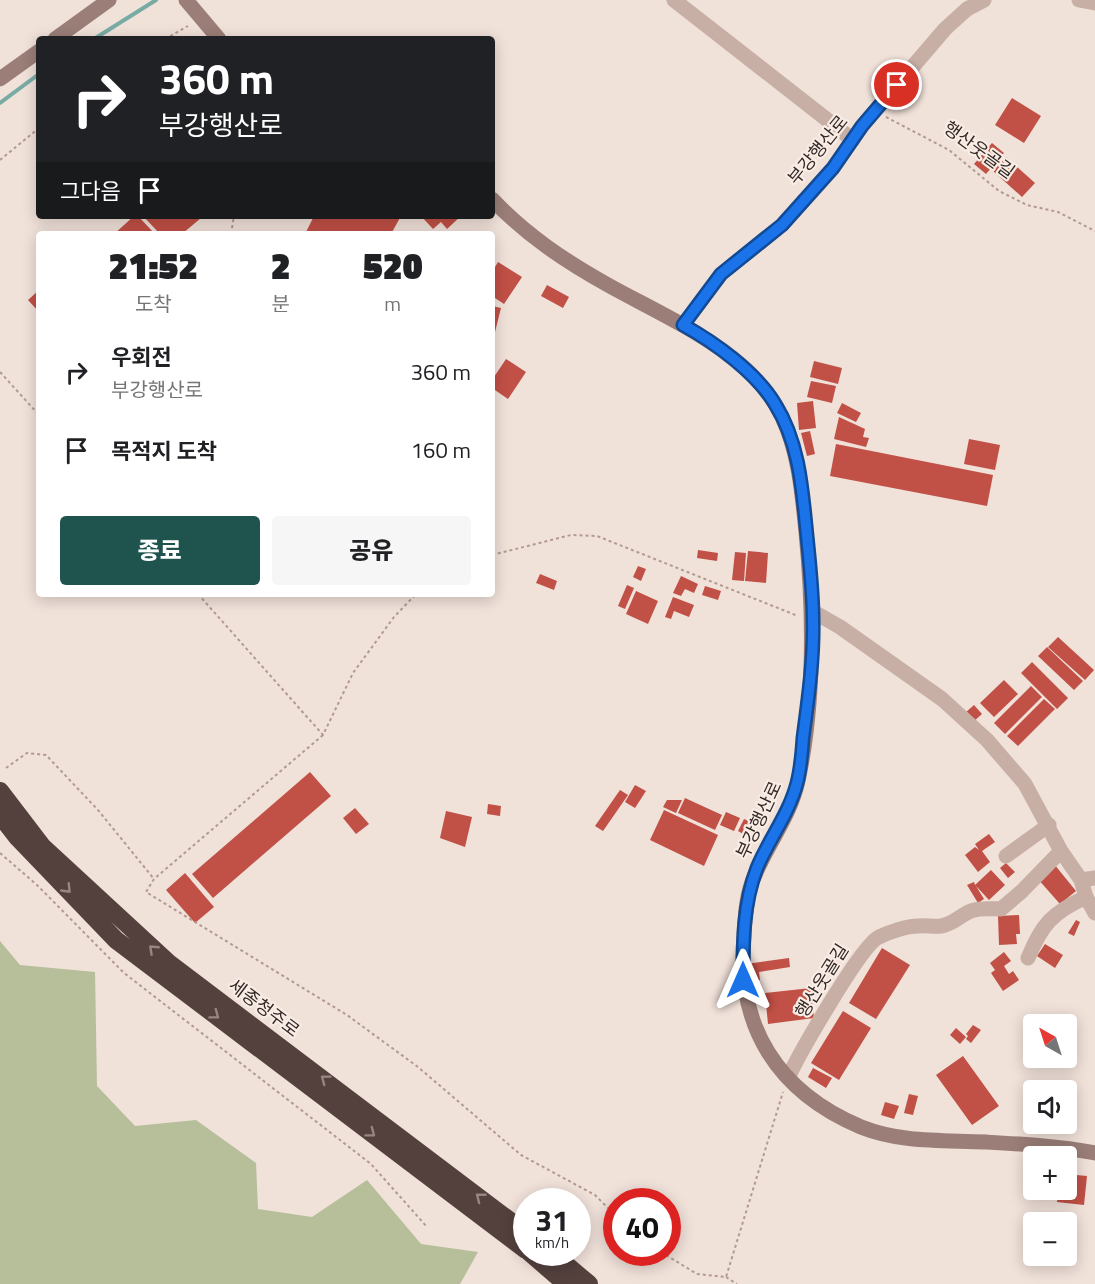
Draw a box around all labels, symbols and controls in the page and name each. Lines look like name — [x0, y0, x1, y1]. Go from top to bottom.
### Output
text: 360 m — [159, 46, 274, 110]
pin — [871, 59, 922, 110]
icon: right — [60, 60, 138, 138]
icon: arrive — [880, 68, 913, 101]
text: 부강행산로 — [159, 104, 283, 145]
street label: 부강행산로 — [781, 109, 854, 190]
street label: 행산웃골길 — [938, 114, 1021, 185]
text: 그다음 — [60, 174, 121, 208]
icon: arrive — [133, 174, 166, 207]
text: 21:52 — [109, 238, 198, 293]
text: 2 — [271, 238, 290, 293]
text: 520 — [363, 238, 422, 293]
text: 도착 — [135, 288, 172, 319]
text: 분 — [271, 288, 290, 319]
text: m — [384, 288, 401, 319]
text: 우회전 — [111, 340, 172, 374]
text: 360 m — [411, 355, 471, 389]
icon: right — [60, 356, 93, 389]
text: 부강행산로 — [111, 374, 203, 405]
text: 160 m — [411, 433, 471, 467]
icon: arrive — [60, 434, 93, 467]
text: 목적지 도착 — [111, 434, 217, 468]
button: 종료 — [60, 516, 260, 585]
button: 공유 — [272, 516, 471, 585]
street label: 부강행산로 — [729, 777, 788, 863]
one-way arrow — [60, 882, 71, 893]
street label: 행산웃골길 — [788, 938, 855, 1023]
one-way arrow — [149, 945, 160, 956]
position arrow — [711, 948, 775, 1012]
street label: 세종청주로 — [223, 972, 305, 1043]
one-way arrow — [209, 1008, 220, 1019]
north arrow — [1023, 1014, 1077, 1068]
map controls — [1023, 1014, 1077, 1266]
one-way arrow — [320, 1076, 331, 1087]
button: sound — [1023, 1080, 1077, 1134]
one-way arrow — [364, 1126, 375, 1137]
button: + — [1023, 1146, 1077, 1200]
speed limit sign: 40 — [603, 1188, 681, 1266]
one-way arrow — [476, 1193, 487, 1204]
text: 31 — [535, 1197, 569, 1243]
button: − — [1023, 1212, 1077, 1266]
text: km/h — [535, 1231, 569, 1254]

